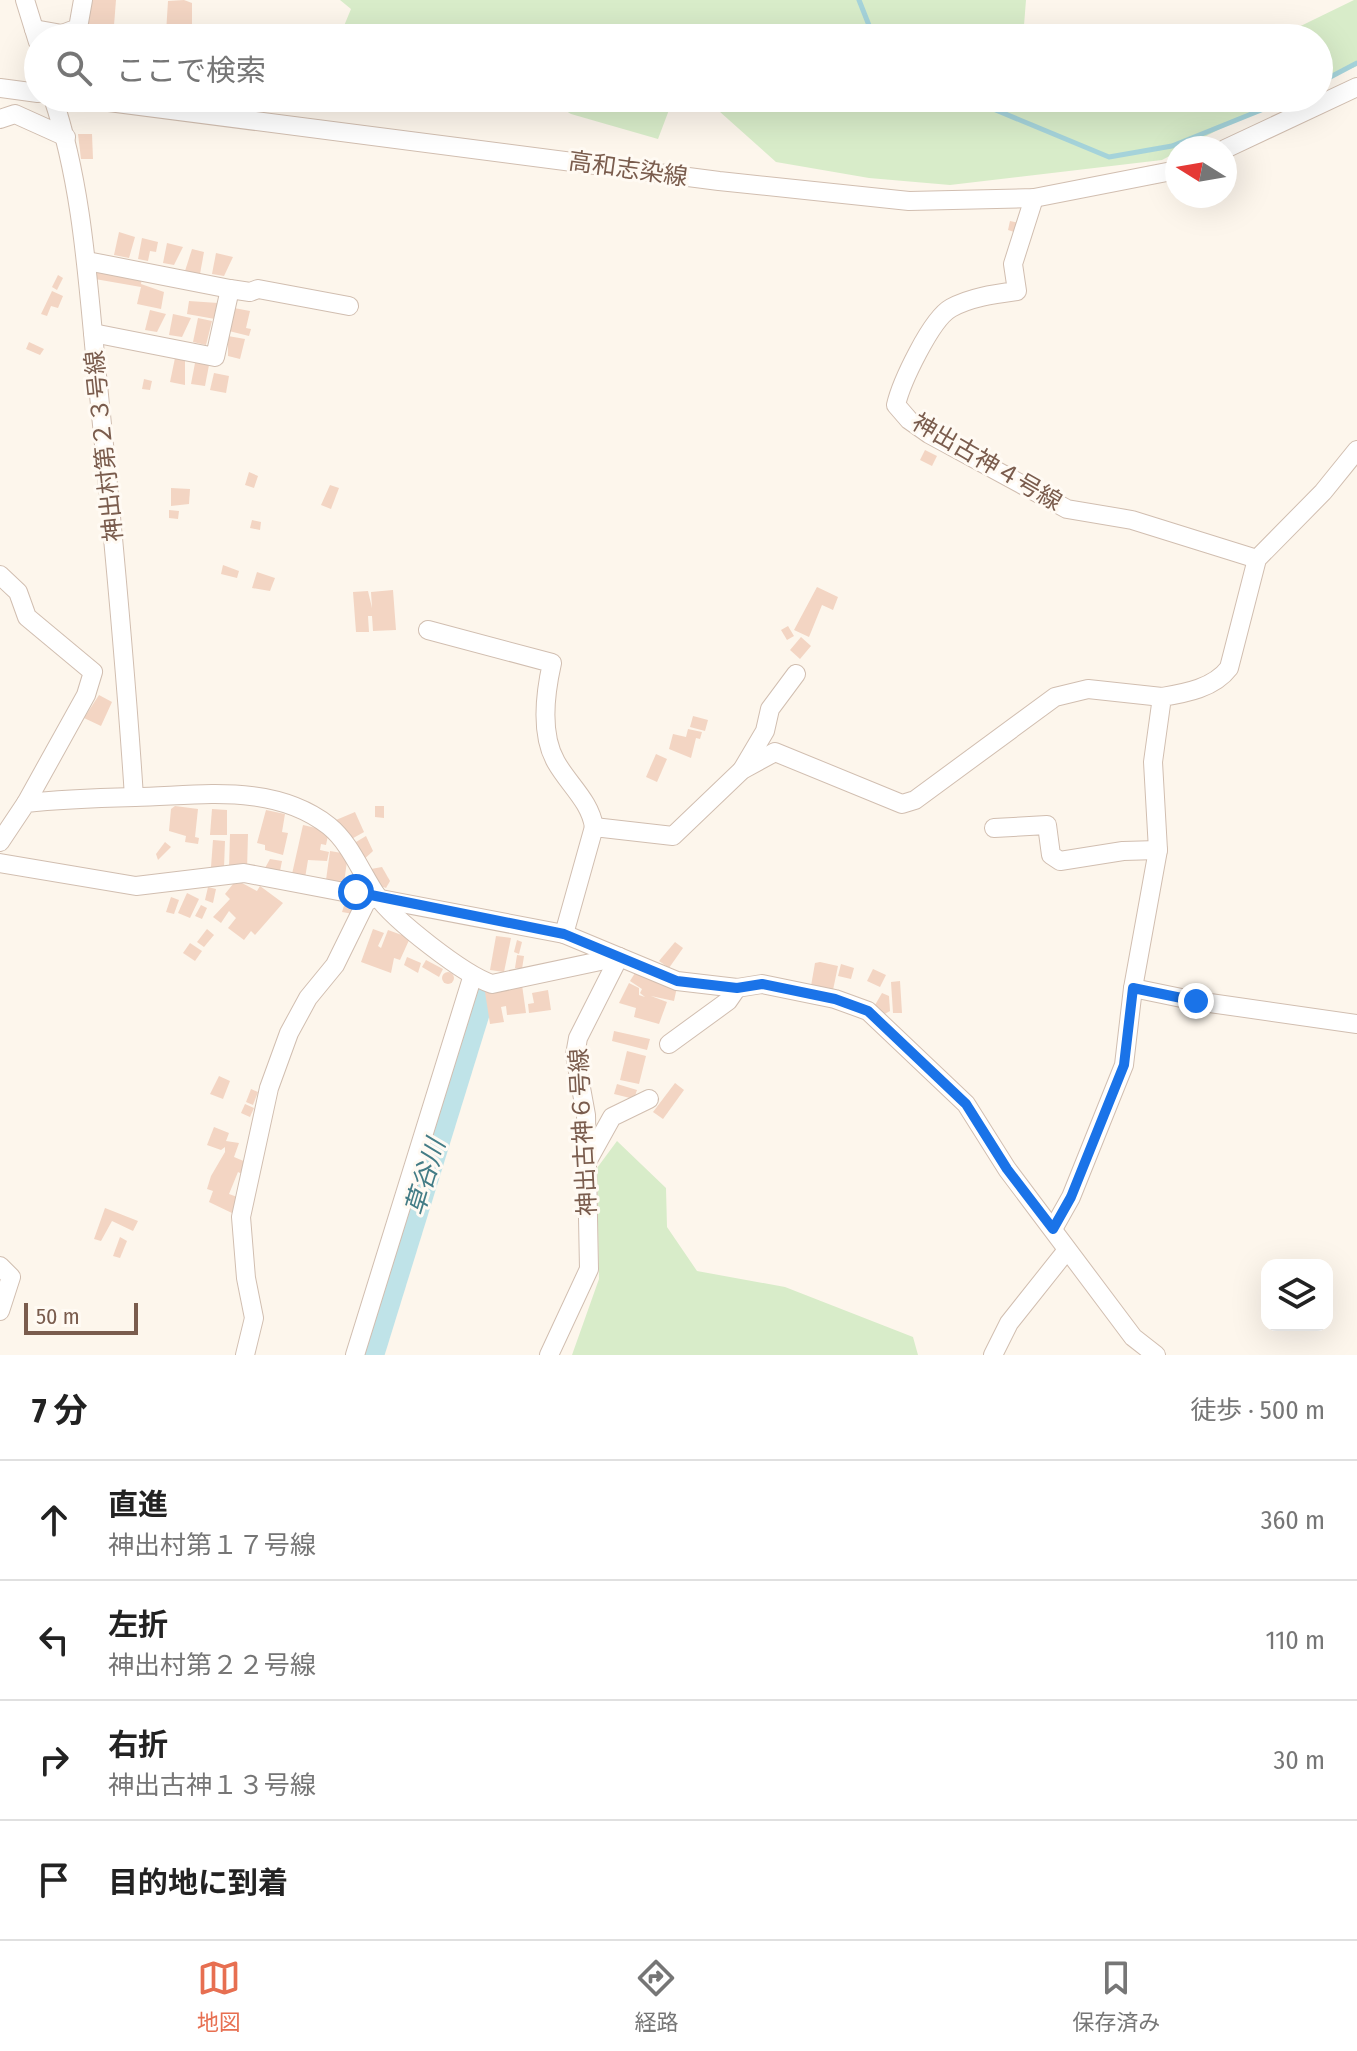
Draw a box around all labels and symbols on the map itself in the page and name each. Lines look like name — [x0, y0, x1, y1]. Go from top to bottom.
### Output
north arrow — [1165, 136, 1237, 208]
street label: 高和志染線 — [567, 147, 689, 191]
street label: 神出村第２３号線 — [80, 349, 128, 543]
street label: 神出古神４号線 — [907, 408, 1067, 516]
route start — [338, 874, 374, 910]
route end — [1178, 983, 1214, 1019]
street label: 神出古神６号線 — [565, 1047, 601, 1217]
water label: 草谷川 — [399, 1132, 453, 1219]
scale bar — [24, 1299, 138, 1335]

